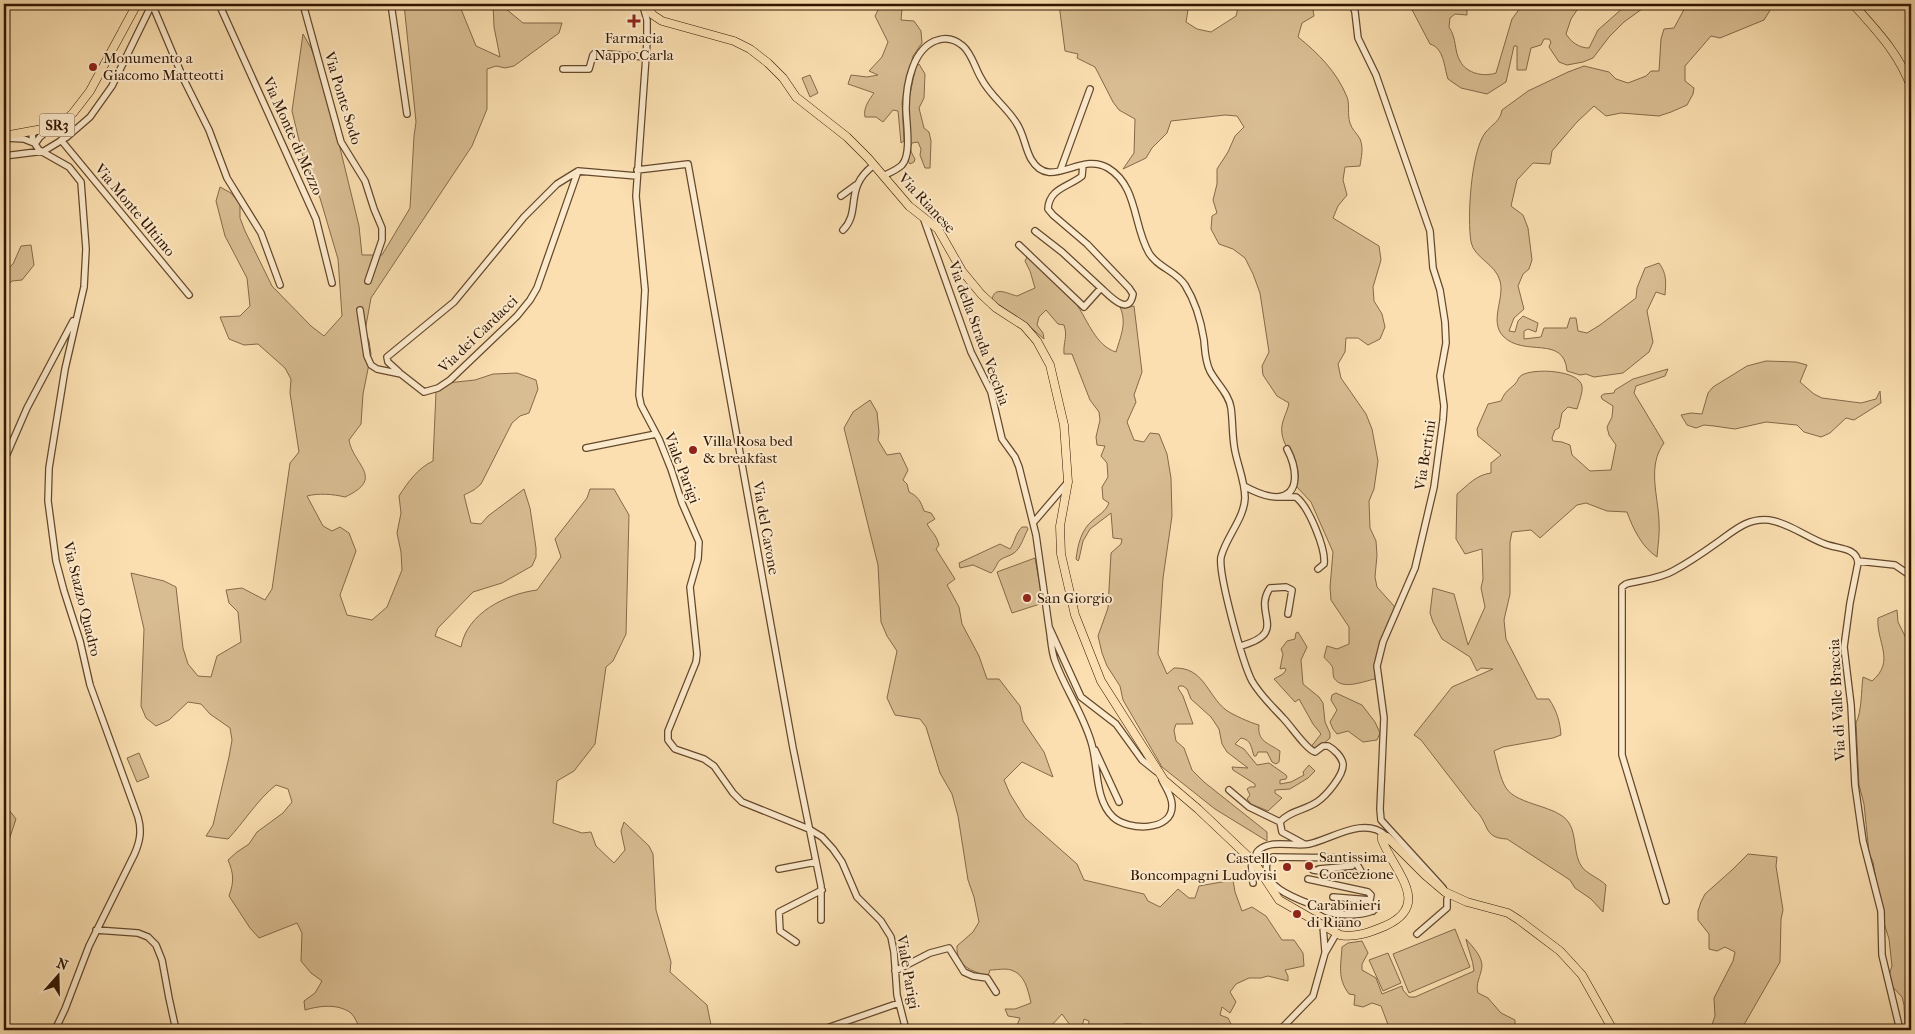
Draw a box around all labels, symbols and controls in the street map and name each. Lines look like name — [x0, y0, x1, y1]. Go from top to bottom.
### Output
marker: Farmacia Nappo Carla — [628, 15, 640, 27]
place label: Farmacia Nappo Carla — [594, 29, 675, 64]
street label: Via Ponte Sodo — [320, 48, 366, 147]
place label: Monumento a Giacomo Matteotti — [103, 49, 224, 84]
marker: Monumento a Giacomo Matteotti — [87, 61, 99, 73]
street label: Via Monte di Mezzo — [258, 73, 327, 198]
road number: SR3 — [40, 114, 74, 136]
street label: Via Monte Ultimo — [90, 159, 179, 260]
street label: Via Rianese — [894, 168, 960, 237]
street label: Via della Strada Vecchia — [944, 257, 1014, 409]
street label: Via dei Cardacci — [434, 291, 522, 377]
street label: Via Bertini — [1410, 418, 1440, 492]
street label: Viale Parigi — [660, 429, 704, 507]
place label: Villa Rosa bed & breakfast — [702, 432, 794, 467]
marker: Villa Rosa bed & breakfast — [687, 444, 699, 456]
street label: Via del Cavone — [749, 479, 783, 577]
street label: Via Stazzo Quadro — [59, 539, 105, 659]
place label: San Giorgio — [1037, 589, 1113, 607]
marker: San Giorgio — [1021, 592, 1033, 604]
street label: Via di Valle Braccia — [1825, 637, 1849, 763]
place label: Santissima Concezione — [1319, 848, 1394, 883]
place label: Castello Boncompagni Ludovisi — [1130, 849, 1278, 884]
marker: Santissima Concezione — [1303, 860, 1315, 872]
marker: Castello Boncompagni Ludovisi — [1281, 861, 1293, 873]
place label: Carabinieri di Riano — [1307, 896, 1381, 931]
marker: Carabinieri di Riano — [1291, 908, 1303, 920]
street label: Viale Parigi — [892, 933, 923, 1011]
north arrow — [32, 952, 82, 1002]
text: N — [54, 954, 71, 974]

